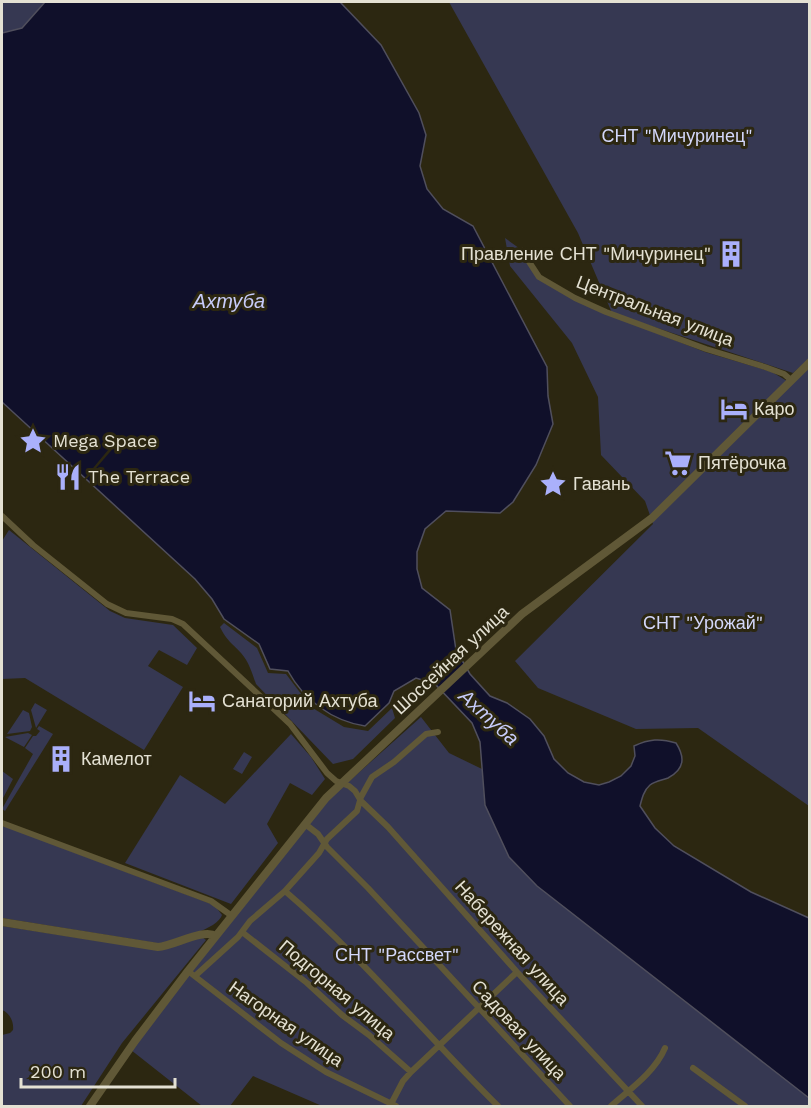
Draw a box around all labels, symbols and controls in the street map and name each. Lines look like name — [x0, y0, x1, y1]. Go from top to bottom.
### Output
park label: СНТ "Мичуринец" — [601, 125, 753, 146]
building icon: Правление СНТ "Мичуринец" — [716, 239, 746, 269]
place label: Правление СНТ "Мичуринец" — [461, 243, 711, 264]
street label: Центральная улица — [574, 271, 738, 351]
water label: Ахтуба — [192, 289, 265, 313]
hotel icon: Каро — [719, 394, 749, 424]
place label: Каро — [754, 398, 795, 419]
place icon: Mega Space — [18, 426, 48, 456]
place label: Mega Space — [53, 430, 158, 451]
supermarket icon: Пятёрочка — [663, 448, 693, 478]
place label: Пятёрочка — [698, 452, 787, 473]
restaurant icon: The Terrace — [53, 462, 83, 492]
place label: The Terrace — [88, 466, 190, 487]
place icon: Гавань — [538, 469, 568, 499]
place label: Гавань — [573, 473, 630, 494]
street label: Шоссейная улица — [389, 600, 513, 718]
park label: СНТ "Урожай" — [643, 612, 763, 633]
water label: Ахтуба — [453, 683, 524, 750]
hotel icon: Санаторий Ахтуба — [187, 686, 217, 716]
place label: Санаторий Ахтуба — [222, 690, 378, 711]
building icon: Камелот — [46, 744, 76, 774]
place label: Камелот — [81, 748, 152, 769]
street label: Набережная улица — [451, 876, 574, 1010]
street label: Подгорная улица — [275, 935, 400, 1045]
park label: СНТ "Рассвет" — [335, 944, 459, 965]
street label: Нагорная улица — [225, 976, 348, 1071]
street label: Садовая улица — [468, 976, 572, 1085]
scale bar — [21, 1051, 176, 1089]
text: 200 m — [30, 1061, 86, 1082]

